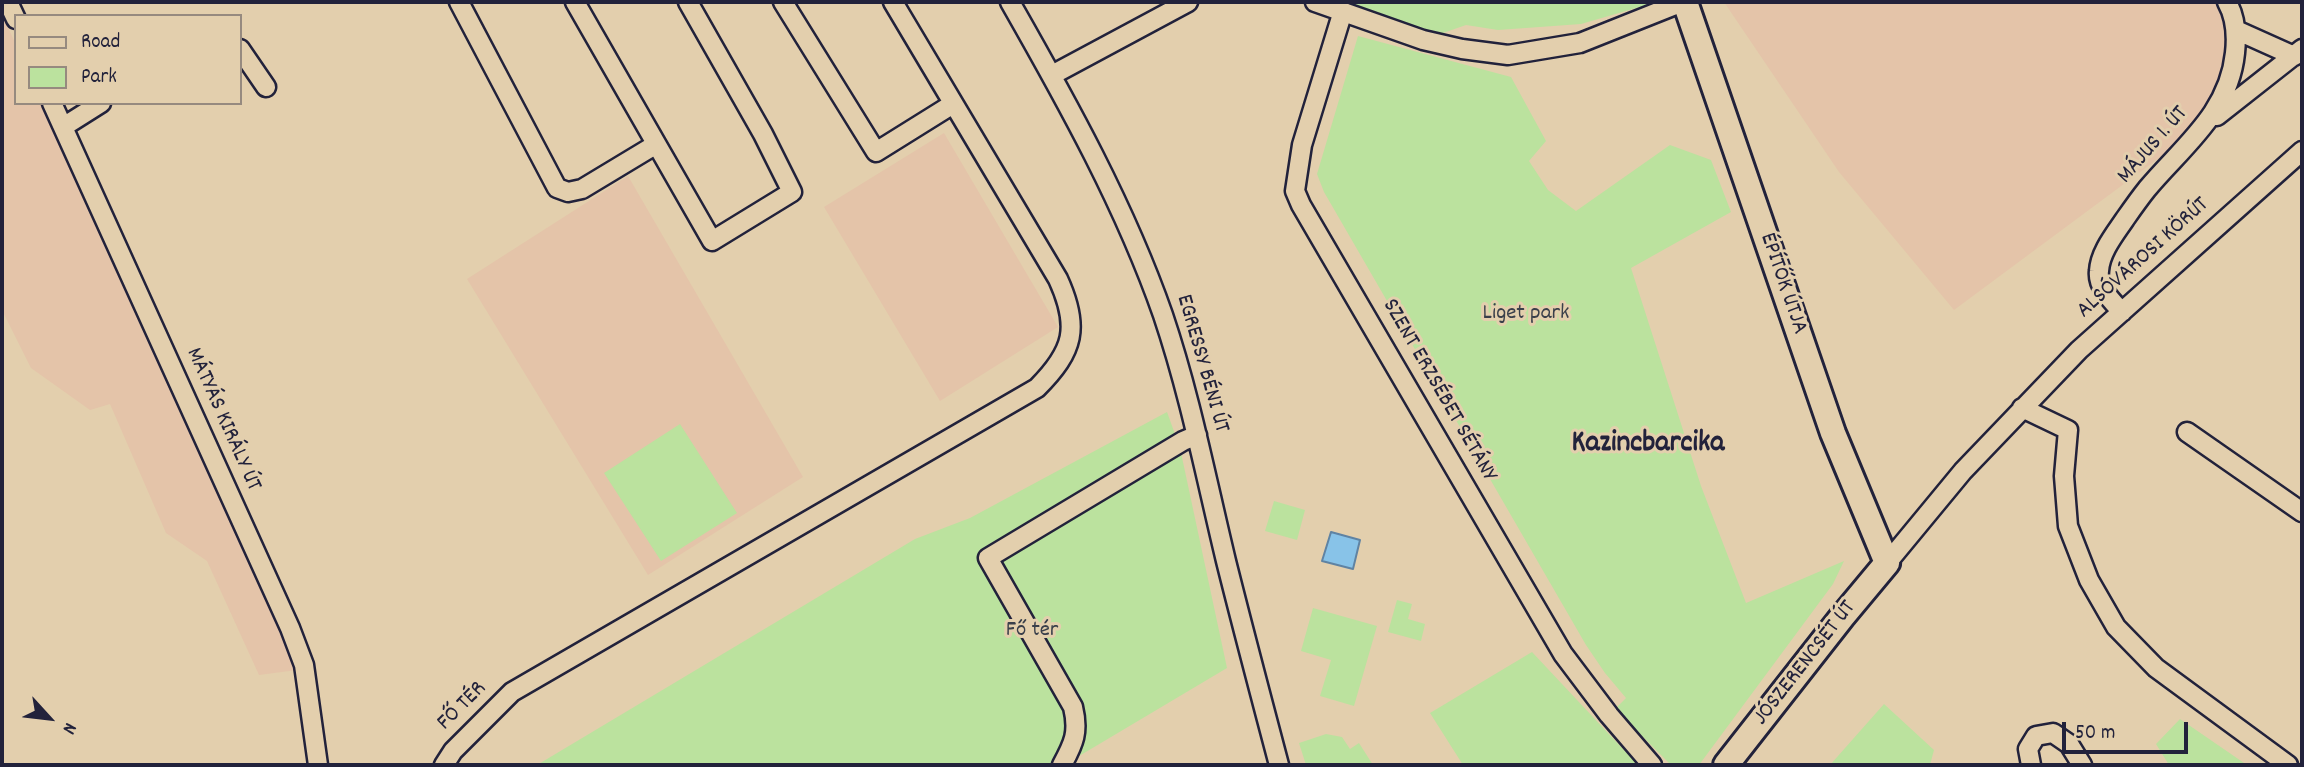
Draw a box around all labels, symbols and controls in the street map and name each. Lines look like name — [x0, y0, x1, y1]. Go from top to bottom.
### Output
legend — [14, 14, 242, 105]
text: Road — [81, 28, 120, 58]
text: Park — [81, 63, 117, 93]
street label: MÁJUS 1. ÚT — [2113, 101, 2195, 191]
street label: ALSÓVÁROSI KÖRÚT — [2072, 192, 2216, 326]
street label: ÉPÍTŐK ÚTJA — [1752, 230, 1812, 338]
street label: EGRESSY BÉNI ÚT — [1168, 292, 1234, 436]
street label: SZENT ERZSÉBET SÉTÁNY — [1375, 295, 1501, 487]
park label: Liget park — [1483, 301, 1569, 329]
street label: MÁTYÁS KIRÁLY ÚT — [178, 344, 266, 496]
district label: Kazincbarcika — [1572, 428, 1724, 464]
street label: JÓSZERENCSÉT ÚT — [1749, 596, 1863, 732]
park label: Fő tér — [1006, 618, 1058, 646]
street label: FŐ TÉR — [432, 676, 494, 738]
north arrow — [14, 683, 84, 753]
scale bar — [2066, 708, 2192, 752]
text: N — [54, 717, 82, 738]
text: 50 m — [2075, 719, 2115, 749]

